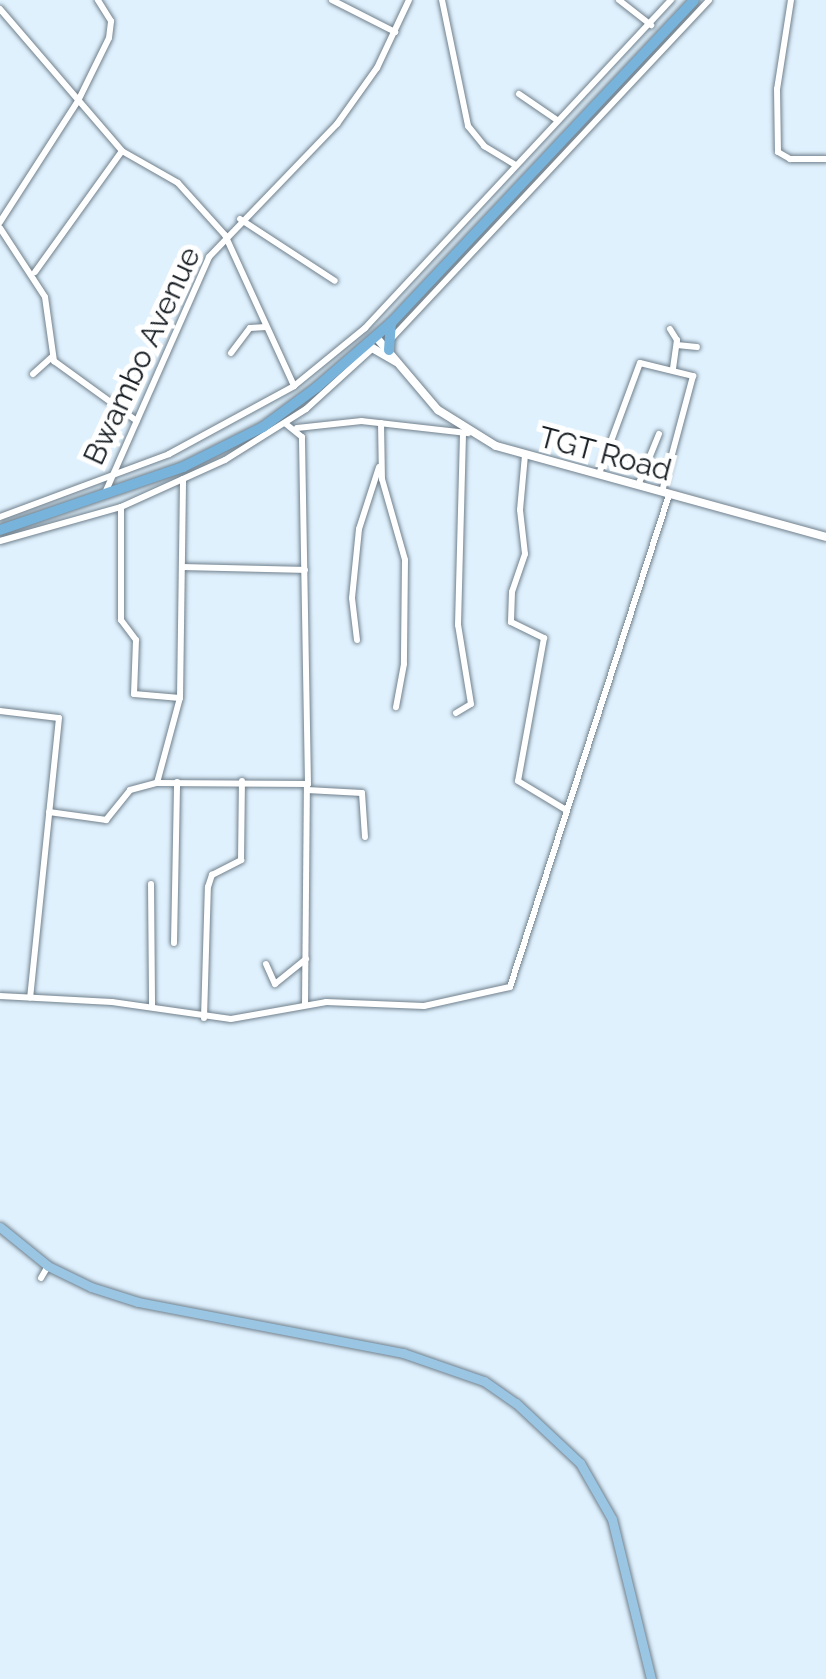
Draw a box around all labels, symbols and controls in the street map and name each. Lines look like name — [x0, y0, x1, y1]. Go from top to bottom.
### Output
street label: Bwambo Avenue — [76, 241, 208, 471]
street label: TGT Road — [534, 419, 676, 489]

